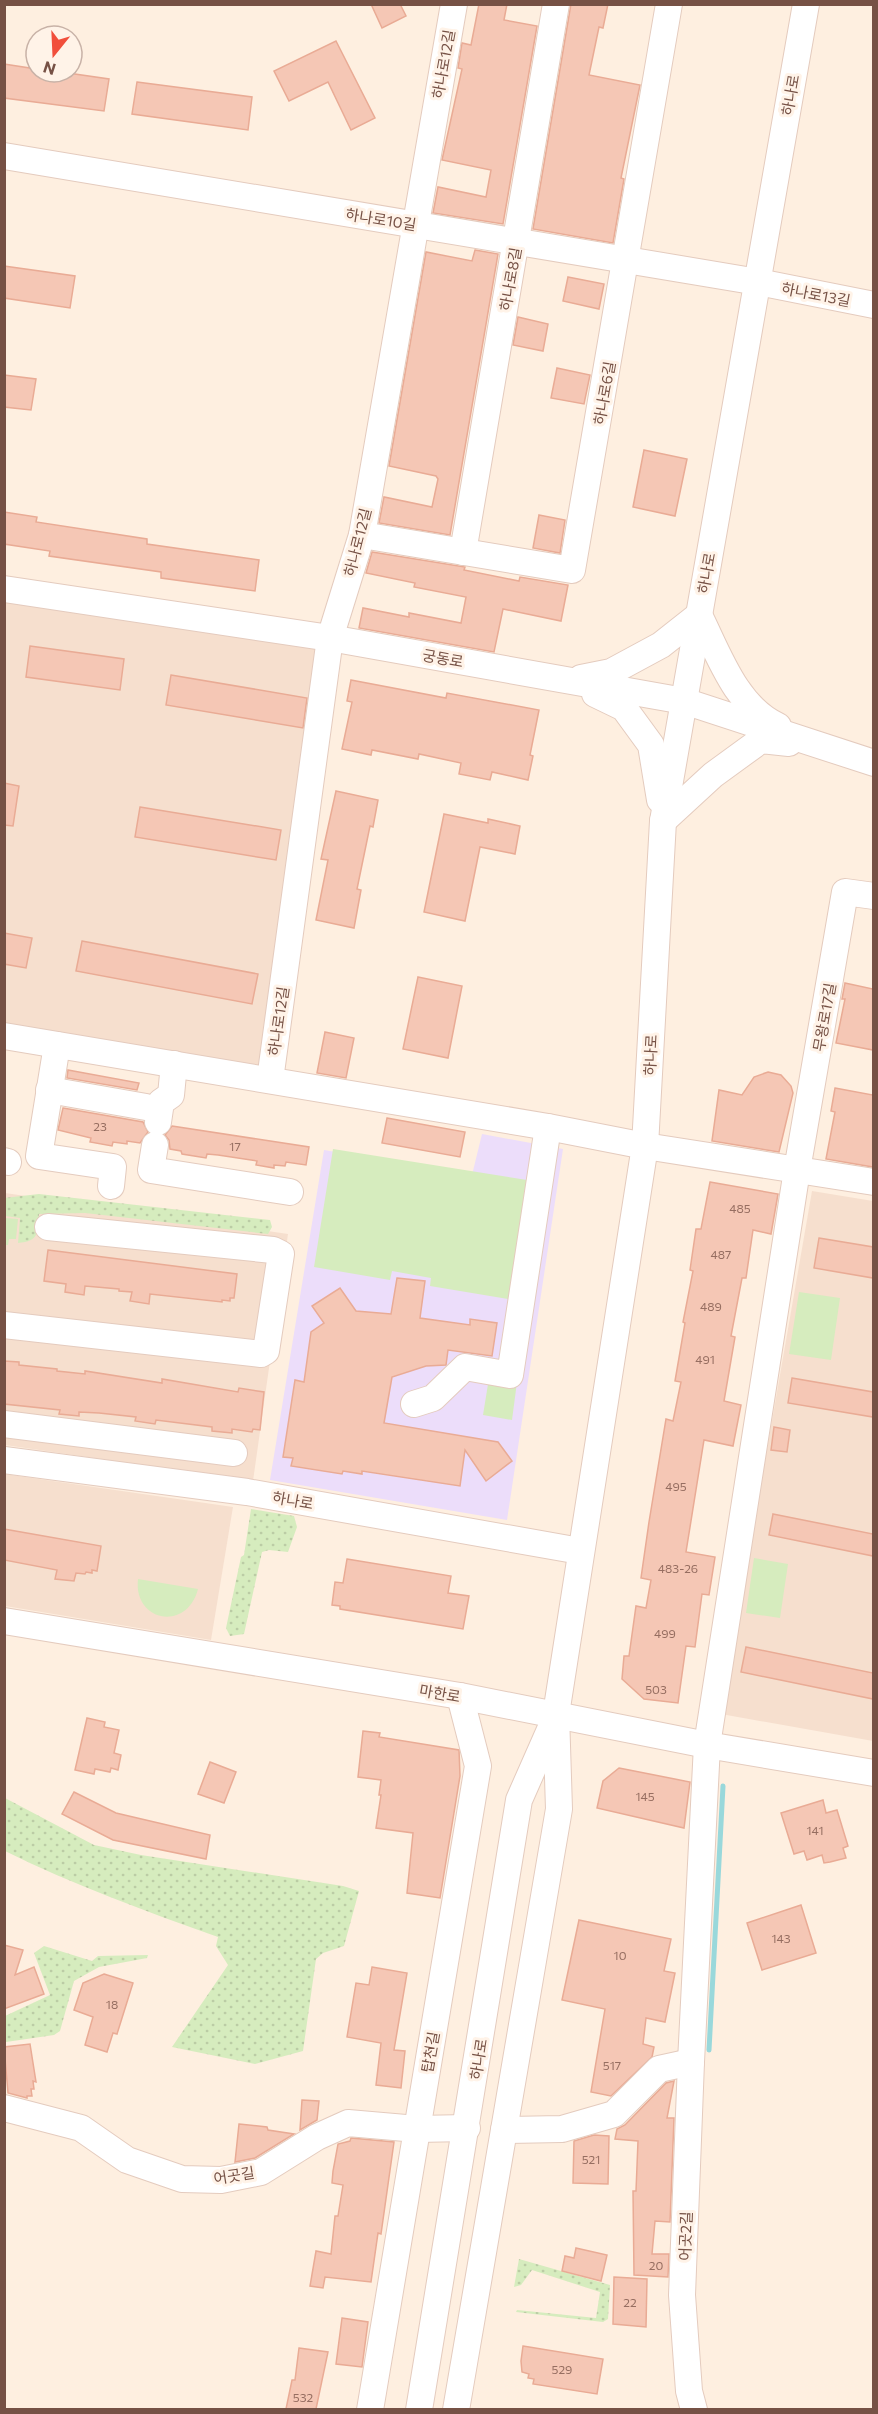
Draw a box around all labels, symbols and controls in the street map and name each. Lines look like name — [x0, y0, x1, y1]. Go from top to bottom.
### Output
north arrow — [24, 24, 84, 84]
street label: 하나로12길 — [428, 28, 458, 100]
text: N — [41, 58, 58, 80]
street label: 하나로 — [778, 73, 802, 117]
street label: 하나로10길 — [344, 205, 418, 233]
street label: 하나로8길 — [496, 246, 524, 312]
street label: 하나로13길 — [780, 278, 852, 310]
street label: 하나로6길 — [590, 360, 618, 426]
street label: 하나로12길 — [340, 506, 374, 578]
street label: 하나로 — [694, 551, 718, 595]
street label: 궁동로 — [421, 646, 465, 670]
street label: 무왕로17길 — [809, 981, 839, 1053]
street label: 하나로12길 — [264, 985, 292, 1057]
street label: 하나로 — [640, 1034, 660, 1076]
house number: 23 — [93, 1119, 107, 1133]
house number: 17 — [229, 1139, 241, 1153]
house number: 485 — [729, 1201, 751, 1215]
house number: 487 — [711, 1247, 731, 1261]
house number: 489 — [700, 1299, 722, 1313]
house number: 491 — [695, 1352, 715, 1366]
house number: 495 — [665, 1479, 687, 1493]
street label: 하나로 — [271, 1488, 315, 1512]
house number: 483-26 — [658, 1561, 698, 1575]
house number: 499 — [654, 1626, 676, 1640]
street label: 마한로 — [418, 1681, 462, 1705]
house number: 503 — [645, 1682, 667, 1696]
house number: 145 — [635, 1789, 655, 1803]
house number: 141 — [806, 1823, 824, 1837]
house number: 143 — [771, 1931, 791, 1945]
house number: 10 — [614, 1948, 627, 1962]
house number: 18 — [106, 1997, 118, 2011]
street label: 탑천길 — [418, 2030, 442, 2074]
street label: 하나로 — [466, 2037, 490, 2081]
house number: 517 — [603, 2058, 621, 2072]
house number: 521 — [582, 2152, 600, 2166]
street label: 어곳길 — [212, 2163, 256, 2187]
street label: 어곳2길 — [675, 2211, 695, 2261]
house number: 20 — [649, 2258, 663, 2272]
house number: 22 — [623, 2295, 637, 2309]
house number: 529 — [552, 2362, 572, 2376]
house number: 532 — [293, 2390, 314, 2404]

